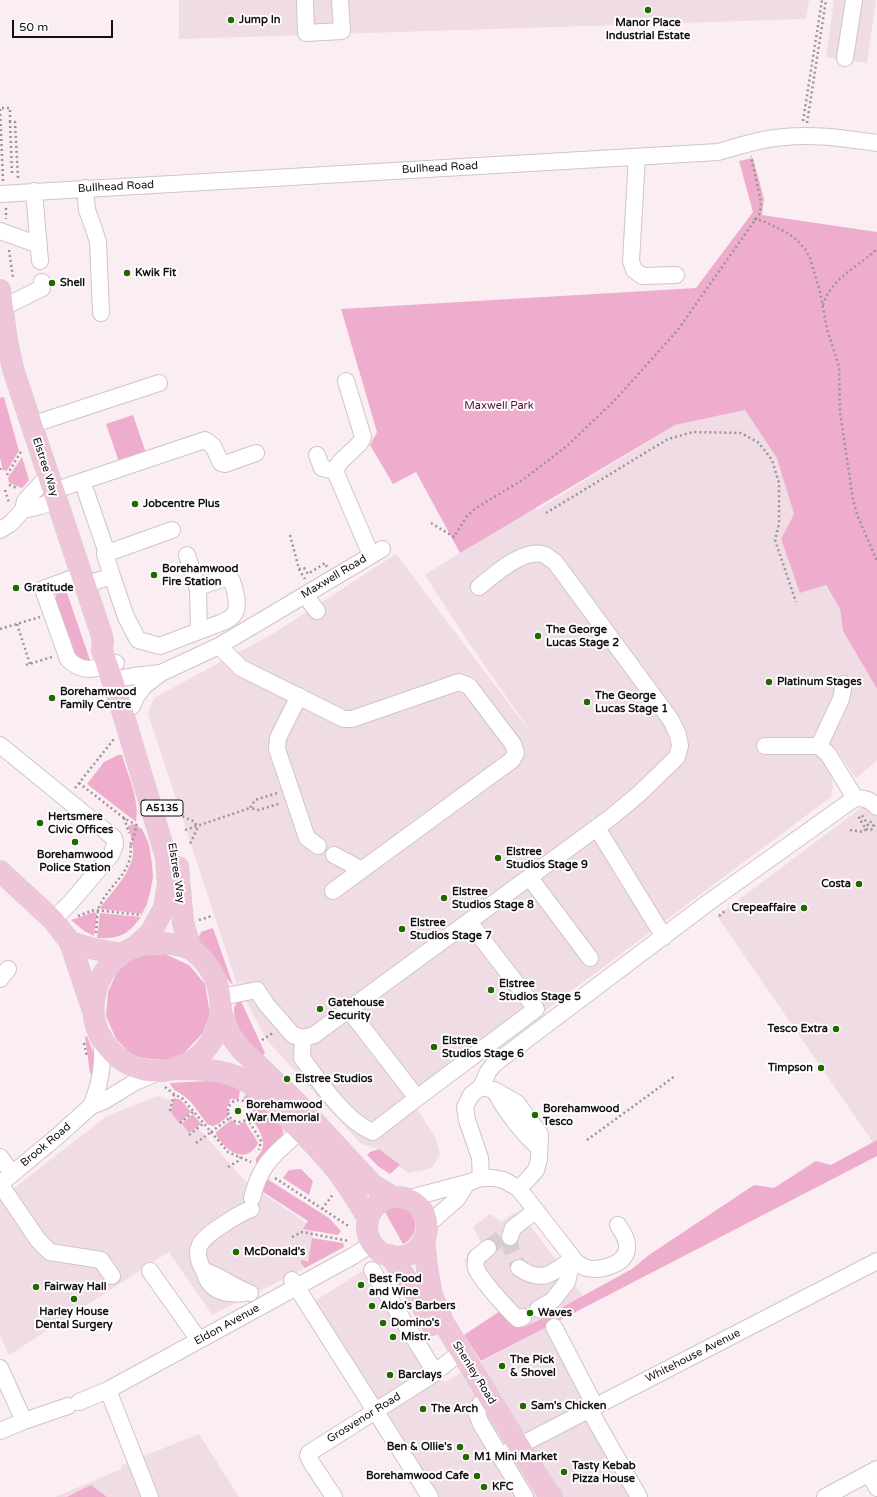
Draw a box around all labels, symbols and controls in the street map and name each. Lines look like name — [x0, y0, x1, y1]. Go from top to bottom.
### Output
marker: Manor Place Industrial Estate — [643, 5, 653, 15]
scale bar — [14, 12, 115, 38]
place label: Jump In — [239, 13, 280, 27]
marker: Jump In — [226, 15, 236, 25]
place label: Manor Place Industrial Estate — [606, 16, 690, 42]
text: 50 m — [19, 20, 48, 34]
street label: Bullhead Road — [402, 159, 478, 177]
street label: Bullhead Road — [78, 178, 154, 196]
place label: Kwik Fit — [135, 266, 176, 280]
marker: Kwik Fit — [122, 268, 132, 278]
place label: Shell — [60, 276, 85, 290]
marker: Shell — [47, 278, 57, 288]
park label: Maxwell Park — [464, 399, 534, 413]
street label: Elstree Way — [29, 436, 61, 498]
place label: Jobcentre Plus — [143, 497, 220, 511]
marker: Jobcentre Plus — [130, 499, 140, 509]
street label: Maxwell Road — [299, 552, 369, 602]
place label: Borehamwood Fire Station — [162, 562, 238, 588]
marker: Borehamwood Fire Station — [149, 570, 159, 580]
place label: Gratitude — [24, 581, 74, 595]
marker: Gratitude — [11, 583, 21, 593]
place label: The George Lucas Stage 2 — [546, 623, 619, 649]
marker: The George Lucas Stage 2 — [533, 631, 543, 641]
place label: Platinum Stages — [777, 675, 862, 689]
marker: Platinum Stages — [764, 677, 774, 687]
place label: Borehamwood Family Centre — [60, 685, 136, 711]
place label: The George Lucas Stage 1 — [595, 689, 668, 715]
marker: Borehamwood Family Centre — [47, 693, 57, 703]
marker: The George Lucas Stage 1 — [582, 697, 592, 707]
road number: A5135 — [141, 800, 183, 816]
place label: Hertsmere Civic Offices — [48, 810, 113, 836]
marker: Hertsmere Civic Offices — [35, 818, 45, 828]
marker: Borehamwood Police Station — [70, 837, 80, 847]
street label: Elstree Way — [165, 842, 187, 904]
place label: Elstree Studios Stage 9 — [506, 845, 588, 871]
place label: Borehamwood Police Station — [37, 848, 113, 874]
marker: Elstree Studios Stage 9 — [493, 853, 503, 863]
place label: Costa — [821, 877, 851, 891]
marker: Costa — [854, 879, 864, 889]
place label: Elstree Studios Stage 8 — [452, 885, 534, 911]
marker: Elstree Studios Stage 8 — [439, 893, 449, 903]
place label: Crepeaffaire — [731, 901, 796, 915]
marker: Crepeaffaire — [799, 903, 809, 913]
place label: Elstree Studios Stage 7 — [410, 916, 492, 942]
marker: Elstree Studios Stage 7 — [397, 924, 407, 934]
place label: Elstree Studios Stage 5 — [499, 977, 581, 1003]
marker: Elstree Studios Stage 5 — [486, 985, 496, 995]
place label: Gatehouse Security — [328, 996, 384, 1022]
marker: Gatehouse Security — [315, 1004, 325, 1014]
place label: Tesco Extra — [768, 1022, 828, 1036]
marker: Tesco Extra — [831, 1024, 841, 1034]
place label: Elstree Studios Stage 6 — [442, 1034, 524, 1060]
marker: Elstree Studios Stage 6 — [429, 1042, 439, 1052]
place label: Timpson — [768, 1061, 813, 1075]
marker: Timpson — [816, 1063, 826, 1073]
place label: Elstree Studios — [295, 1072, 373, 1086]
marker: Elstree Studios — [282, 1074, 292, 1084]
place label: Borehamwood War Memorial — [246, 1098, 322, 1124]
place label: Borehamwood Tesco — [543, 1102, 619, 1128]
marker: Borehamwood War Memorial — [233, 1106, 243, 1116]
marker: Borehamwood Tesco — [530, 1110, 540, 1120]
street label: Brook Road — [18, 1120, 74, 1170]
place label: McDonald's — [244, 1245, 305, 1259]
marker: McDonald's — [231, 1247, 241, 1257]
place label: Best Food and Wine — [369, 1272, 422, 1298]
place label: Fairway Hall — [44, 1280, 106, 1294]
marker: Best Food and Wine — [356, 1280, 366, 1290]
marker: Fairway Hall — [31, 1282, 41, 1292]
marker: Harley House Dental Surgery — [69, 1294, 79, 1304]
place label: Aldo's Barbers — [380, 1299, 456, 1313]
marker: Aldo's Barbers — [367, 1301, 377, 1311]
street label: Eldon Avenue — [192, 1302, 262, 1348]
place label: Harley House Dental Surgery — [35, 1305, 113, 1331]
place label: Waves — [538, 1306, 572, 1320]
marker: Waves — [525, 1308, 535, 1318]
place label: Domino's — [391, 1316, 440, 1330]
marker: Domino's — [378, 1318, 388, 1328]
street label: Whitehouse Avenue — [643, 1326, 743, 1386]
place label: Mistr. — [401, 1330, 430, 1344]
marker: Mistr. — [388, 1332, 398, 1342]
street label: Shenley Road — [449, 1339, 499, 1407]
place label: The Pick & Shovel — [510, 1353, 556, 1379]
marker: The Pick & Shovel — [497, 1361, 507, 1371]
place label: Barclays — [398, 1368, 442, 1382]
marker: Barclays — [385, 1370, 395, 1380]
street label: Grosvenor Road — [325, 1390, 403, 1446]
place label: Sam's Chicken — [531, 1399, 606, 1413]
marker: Sam's Chicken — [518, 1401, 528, 1411]
place label: The Arch — [431, 1402, 478, 1416]
marker: The Arch — [418, 1404, 428, 1414]
place label: Ben & Ollie's — [387, 1440, 452, 1454]
marker: Ben & Ollie's — [455, 1442, 465, 1452]
place label: M1 Mini Market — [474, 1450, 557, 1464]
marker: M1 Mini Market — [461, 1452, 471, 1462]
place label: Tasty Kebab Pizza House — [572, 1459, 636, 1485]
marker: Tasty Kebab Pizza House — [559, 1467, 569, 1477]
place label: Borehamwood Cafe — [366, 1469, 469, 1483]
marker: Borehamwood Cafe — [472, 1471, 482, 1481]
place label: KFC — [492, 1480, 513, 1494]
marker: KFC — [479, 1482, 489, 1492]

